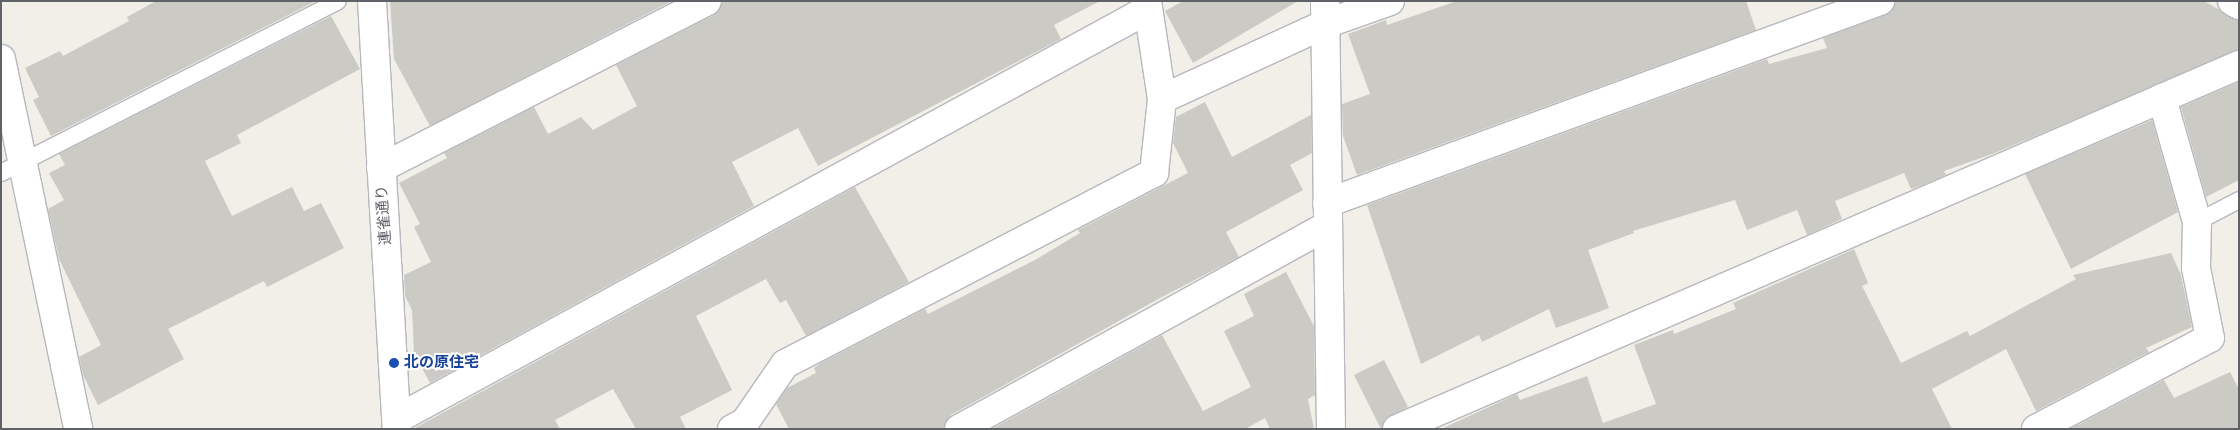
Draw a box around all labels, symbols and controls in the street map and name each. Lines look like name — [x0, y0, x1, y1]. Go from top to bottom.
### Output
street label: 連雀通り — [373, 184, 395, 246]
place label: 北の原住宅 — [404, 354, 479, 372]
marker: 北の原住宅 — [388, 357, 400, 369]

